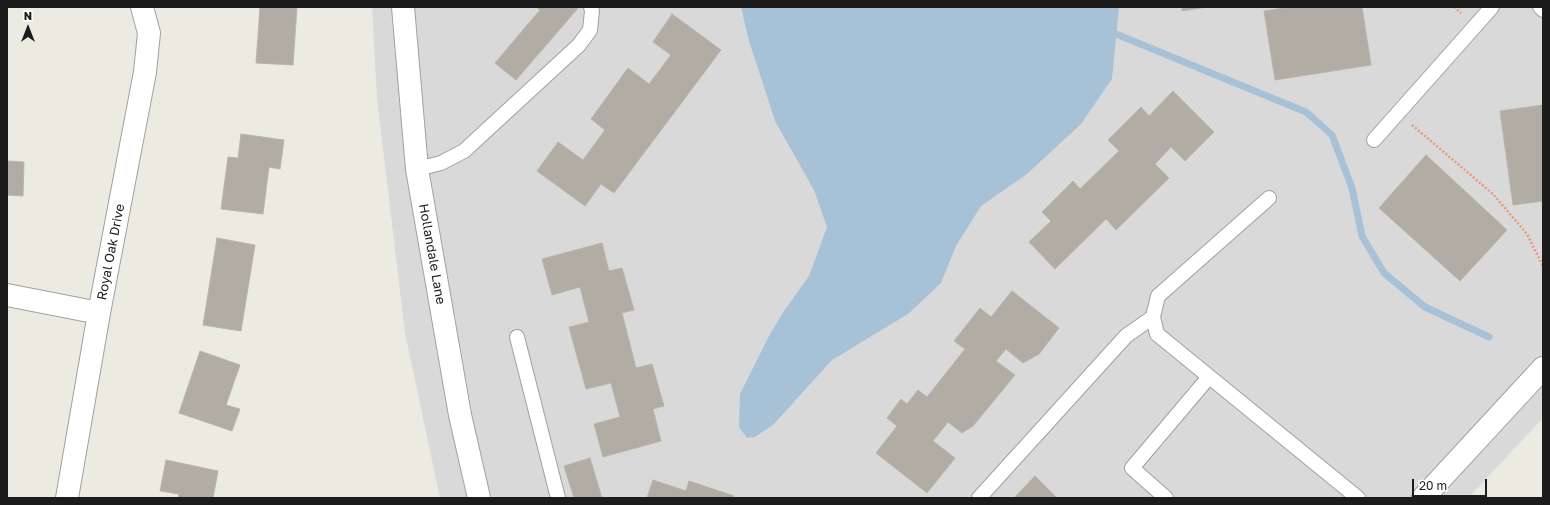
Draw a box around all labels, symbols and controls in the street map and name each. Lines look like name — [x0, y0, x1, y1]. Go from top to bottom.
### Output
north arrow — [8, 8, 48, 48]
text: N — [24, 9, 32, 22]
street label: Hollandale Lane — [415, 202, 449, 306]
street label: Royal Oak Drive — [94, 203, 128, 301]
scale bar — [1414, 471, 1489, 497]
text: 20 m — [1419, 478, 1447, 493]

